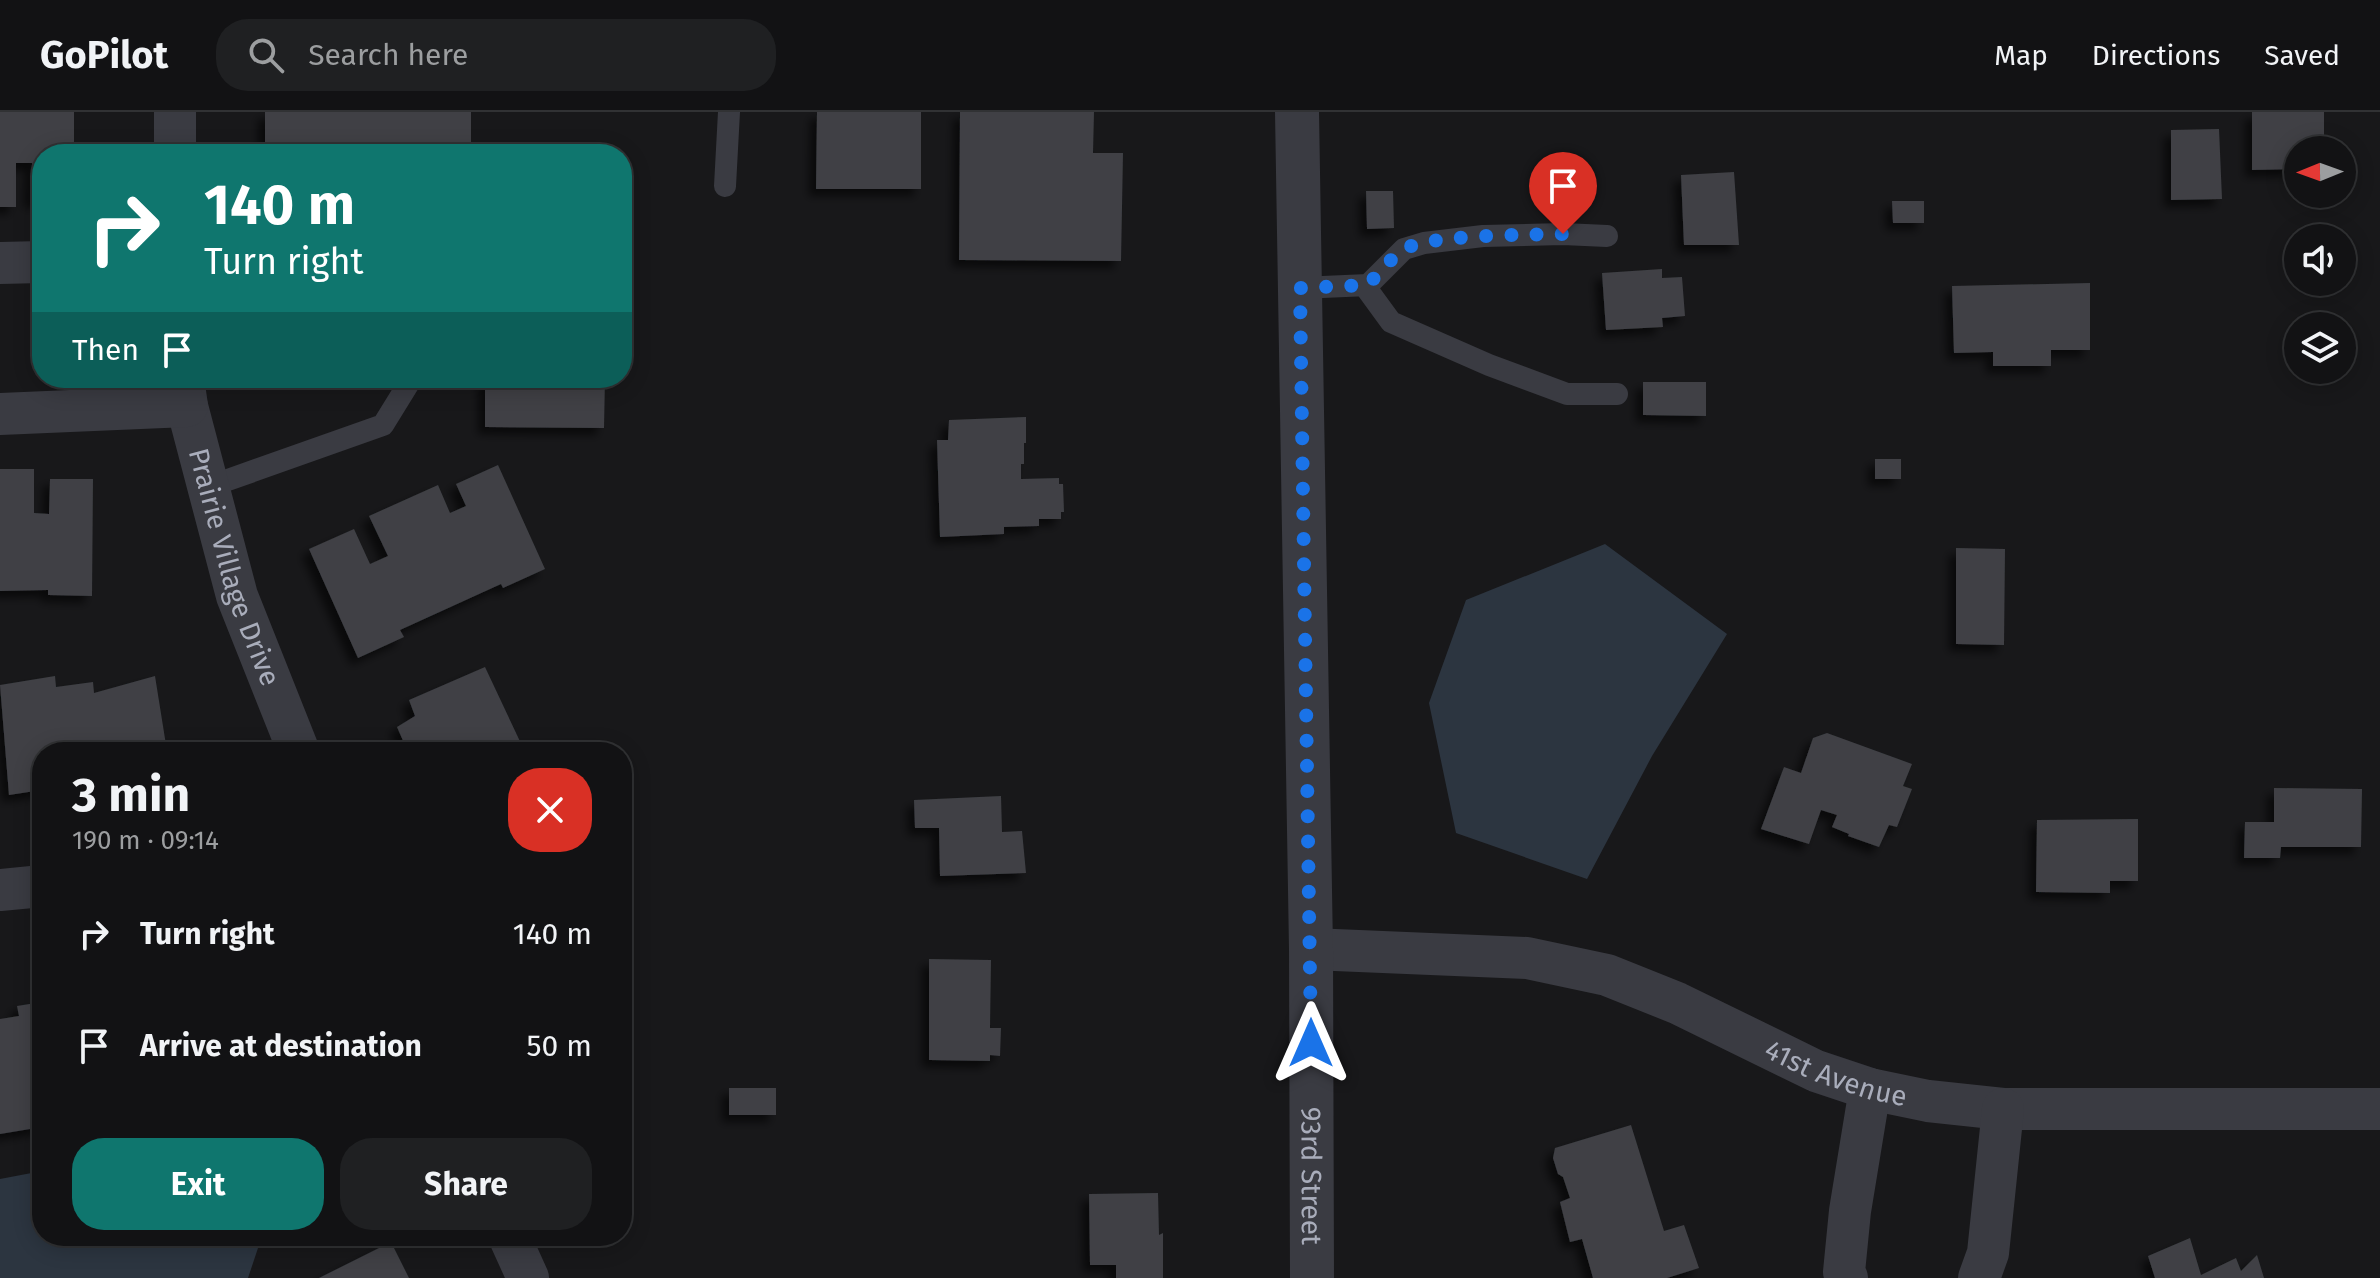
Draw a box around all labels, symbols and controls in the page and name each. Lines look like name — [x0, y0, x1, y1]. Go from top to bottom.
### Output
search box — [216, 19, 776, 91]
text: GoPilot — [40, 32, 168, 78]
icon: search — [244, 33, 288, 77]
text: Search here — [308, 37, 468, 73]
text: Map — [1994, 39, 2048, 72]
text: Directions — [2092, 39, 2220, 72]
text: Saved — [2264, 39, 2340, 72]
north arrow — [2284, 136, 2356, 208]
map controls — [2284, 136, 2356, 384]
pin — [1529, 152, 1597, 234]
icon: arrive — [1541, 164, 1585, 208]
text: 140 m — [204, 172, 355, 239]
icon: right — [72, 176, 176, 280]
button: sound — [2284, 224, 2356, 296]
text: Turn right — [204, 240, 364, 284]
button: layers — [2284, 312, 2356, 384]
icon: arrive — [155, 328, 199, 372]
text: Then — [72, 332, 139, 368]
street label: Prairie Village Drive — [182, 445, 287, 690]
text: 3 min — [72, 766, 190, 824]
button: close — [508, 768, 592, 852]
text: 190 m · 09:14 — [72, 825, 219, 856]
icon: right — [72, 912, 116, 956]
text: Turn right — [140, 916, 275, 952]
text: 140 m — [513, 916, 592, 952]
position arrow — [1269, 1001, 1353, 1085]
icon: arrive — [72, 1024, 116, 1068]
text: Arrive at destination — [140, 1028, 422, 1064]
text: 50 m — [527, 1028, 592, 1064]
street label: 41st Avenue — [1759, 1033, 1910, 1113]
street label: 93rd Street — [1294, 1107, 1328, 1246]
button: Exit — [72, 1138, 324, 1230]
button: Share — [340, 1138, 592, 1230]

